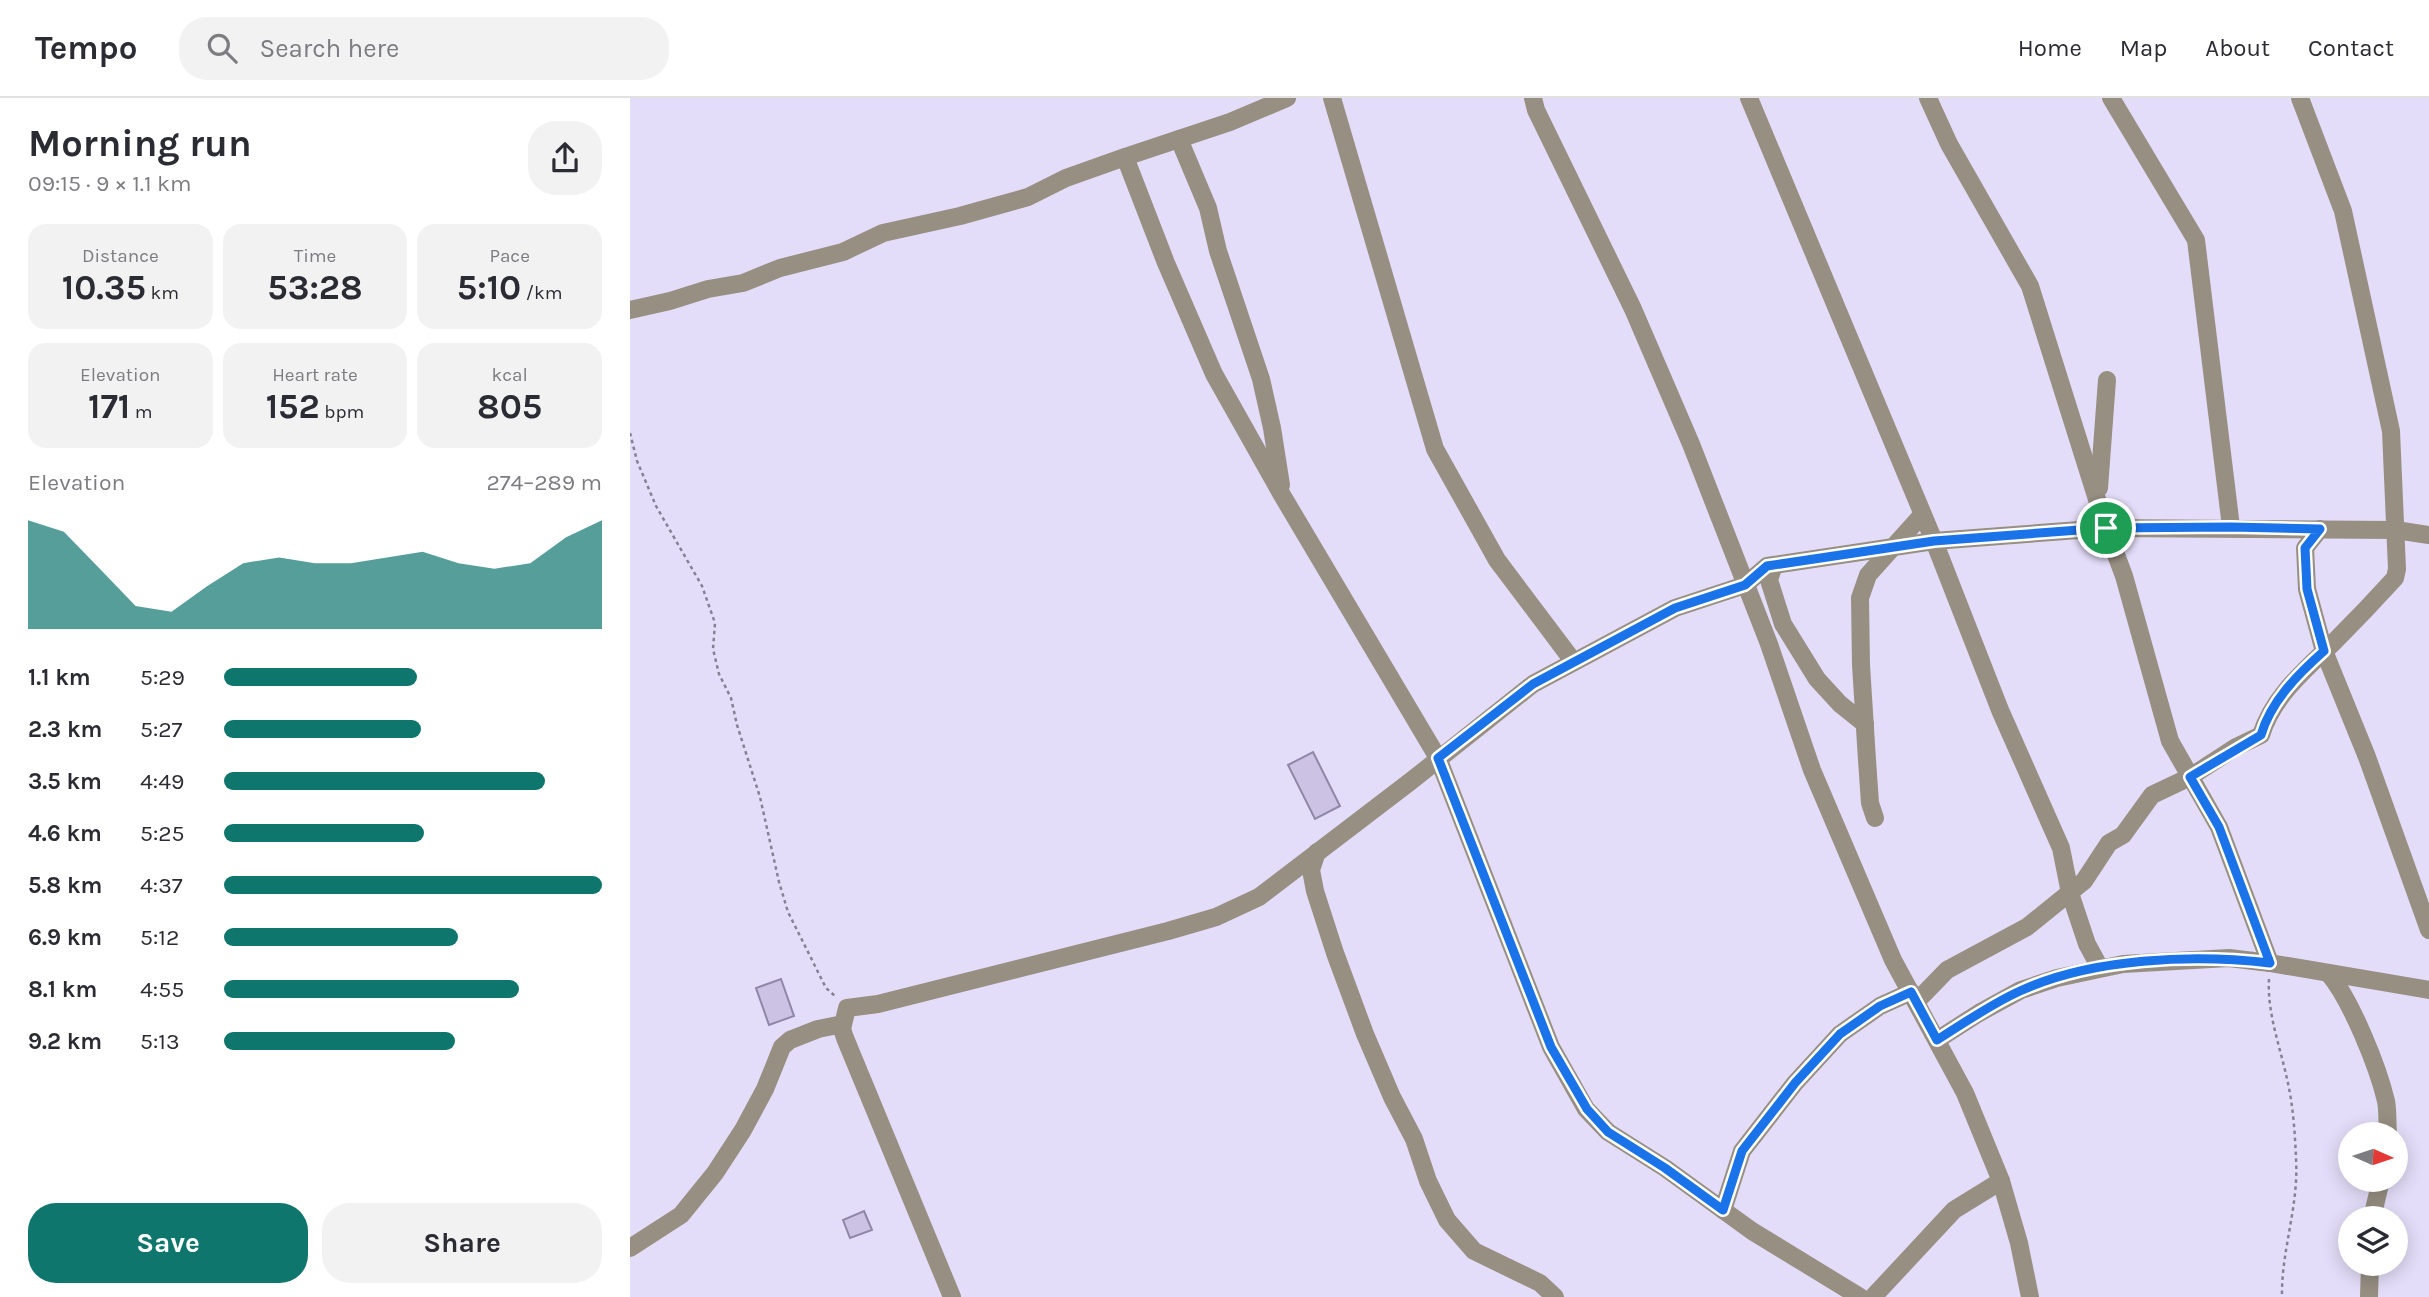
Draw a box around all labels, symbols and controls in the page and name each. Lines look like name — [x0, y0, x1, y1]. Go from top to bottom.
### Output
search box — [179, 17, 669, 80]
text: Tempo — [35, 29, 137, 67]
icon: search — [203, 29, 241, 67]
text: Search here — [259, 33, 399, 64]
text: Home — [2018, 34, 2082, 62]
text: Map — [2120, 34, 2167, 62]
text: About — [2205, 34, 2270, 62]
text: Contact — [2308, 34, 2394, 62]
text: Morning run — [28, 121, 252, 166]
button: share — [528, 121, 602, 195]
text: 09:15 · 9 × 1.1 km — [28, 170, 192, 197]
text: Distance — [82, 245, 159, 267]
text: Time — [294, 245, 336, 267]
text: Pace — [489, 245, 530, 267]
text: 10.35 — [62, 267, 146, 308]
text: 53:28 — [267, 267, 363, 308]
text: 5:10 — [457, 267, 521, 308]
text: km — [146, 282, 179, 304]
text: /km — [521, 282, 562, 304]
text: Elevation — [80, 364, 161, 386]
text: Heart rate — [272, 364, 358, 386]
text: kcal — [492, 364, 528, 386]
text: 171 — [88, 386, 130, 427]
text: 152 — [266, 386, 320, 427]
text: 805 — [477, 386, 542, 427]
text: m — [130, 401, 153, 423]
text: bpm — [320, 401, 364, 423]
text: Elevation — [28, 469, 125, 496]
text: 274–289 m — [486, 469, 602, 496]
pin — [2076, 498, 2136, 558]
icon: arrive — [2087, 509, 2125, 547]
text: 1.1 km — [28, 664, 91, 691]
text: 5:29 — [140, 664, 185, 691]
text: 2.3 km — [28, 716, 102, 743]
text: 5:27 — [140, 716, 182, 743]
text: 3.5 km — [28, 768, 102, 795]
text: 4:49 — [140, 768, 184, 795]
text: 4.6 km — [28, 820, 102, 847]
text: 5:25 — [140, 820, 185, 847]
text: 5.8 km — [28, 872, 102, 899]
text: 4:37 — [140, 872, 183, 899]
text: 6.9 km — [28, 924, 102, 951]
text: 5:12 — [140, 924, 179, 951]
text: 8.1 km — [28, 976, 97, 1003]
text: 4:55 — [140, 976, 184, 1003]
text: 9.2 km — [28, 1028, 102, 1055]
text: 5:13 — [140, 1028, 179, 1055]
north arrow — [2338, 1122, 2408, 1192]
map controls — [2338, 1122, 2408, 1276]
button: Save — [28, 1203, 308, 1283]
button: Share — [322, 1203, 602, 1283]
button: layers — [2338, 1206, 2408, 1276]

